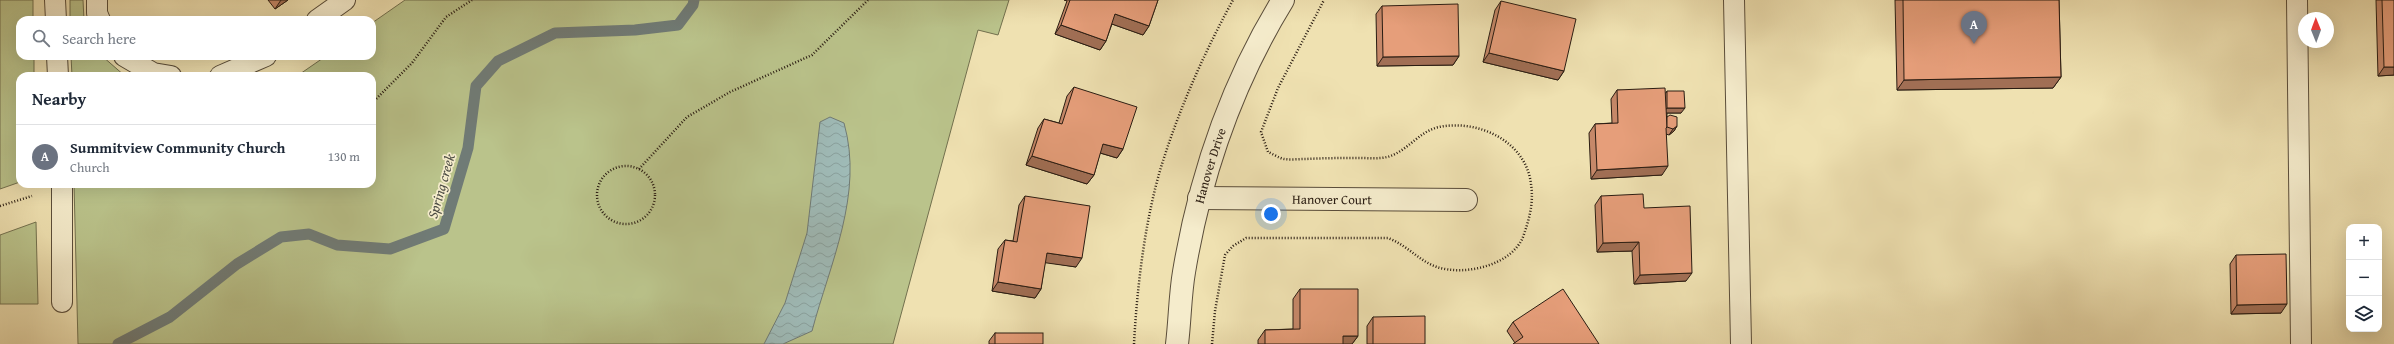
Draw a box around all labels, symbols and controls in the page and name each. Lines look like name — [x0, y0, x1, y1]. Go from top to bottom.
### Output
pin: A — [1961, 11, 1987, 44]
north arrow — [2298, 12, 2334, 48]
search box — [16, 16, 376, 60]
icon: search — [30, 27, 52, 49]
text: Search here — [62, 28, 136, 49]
text: Nearby — [32, 86, 86, 111]
street label: Hanover Drive — [1189, 125, 1230, 205]
text: Summitview Community Church — [70, 137, 285, 158]
text: A — [41, 147, 49, 166]
text: 130 m — [328, 147, 360, 166]
water label: Spring creek — [422, 151, 460, 221]
text: Church — [70, 158, 109, 177]
street label: Hanover Court — [1292, 189, 1372, 209]
your location — [1261, 204, 1281, 224]
map controls — [2346, 224, 2382, 332]
button: + — [2346, 224, 2382, 260]
button: − — [2346, 260, 2382, 296]
button: layers — [2346, 296, 2382, 332]

